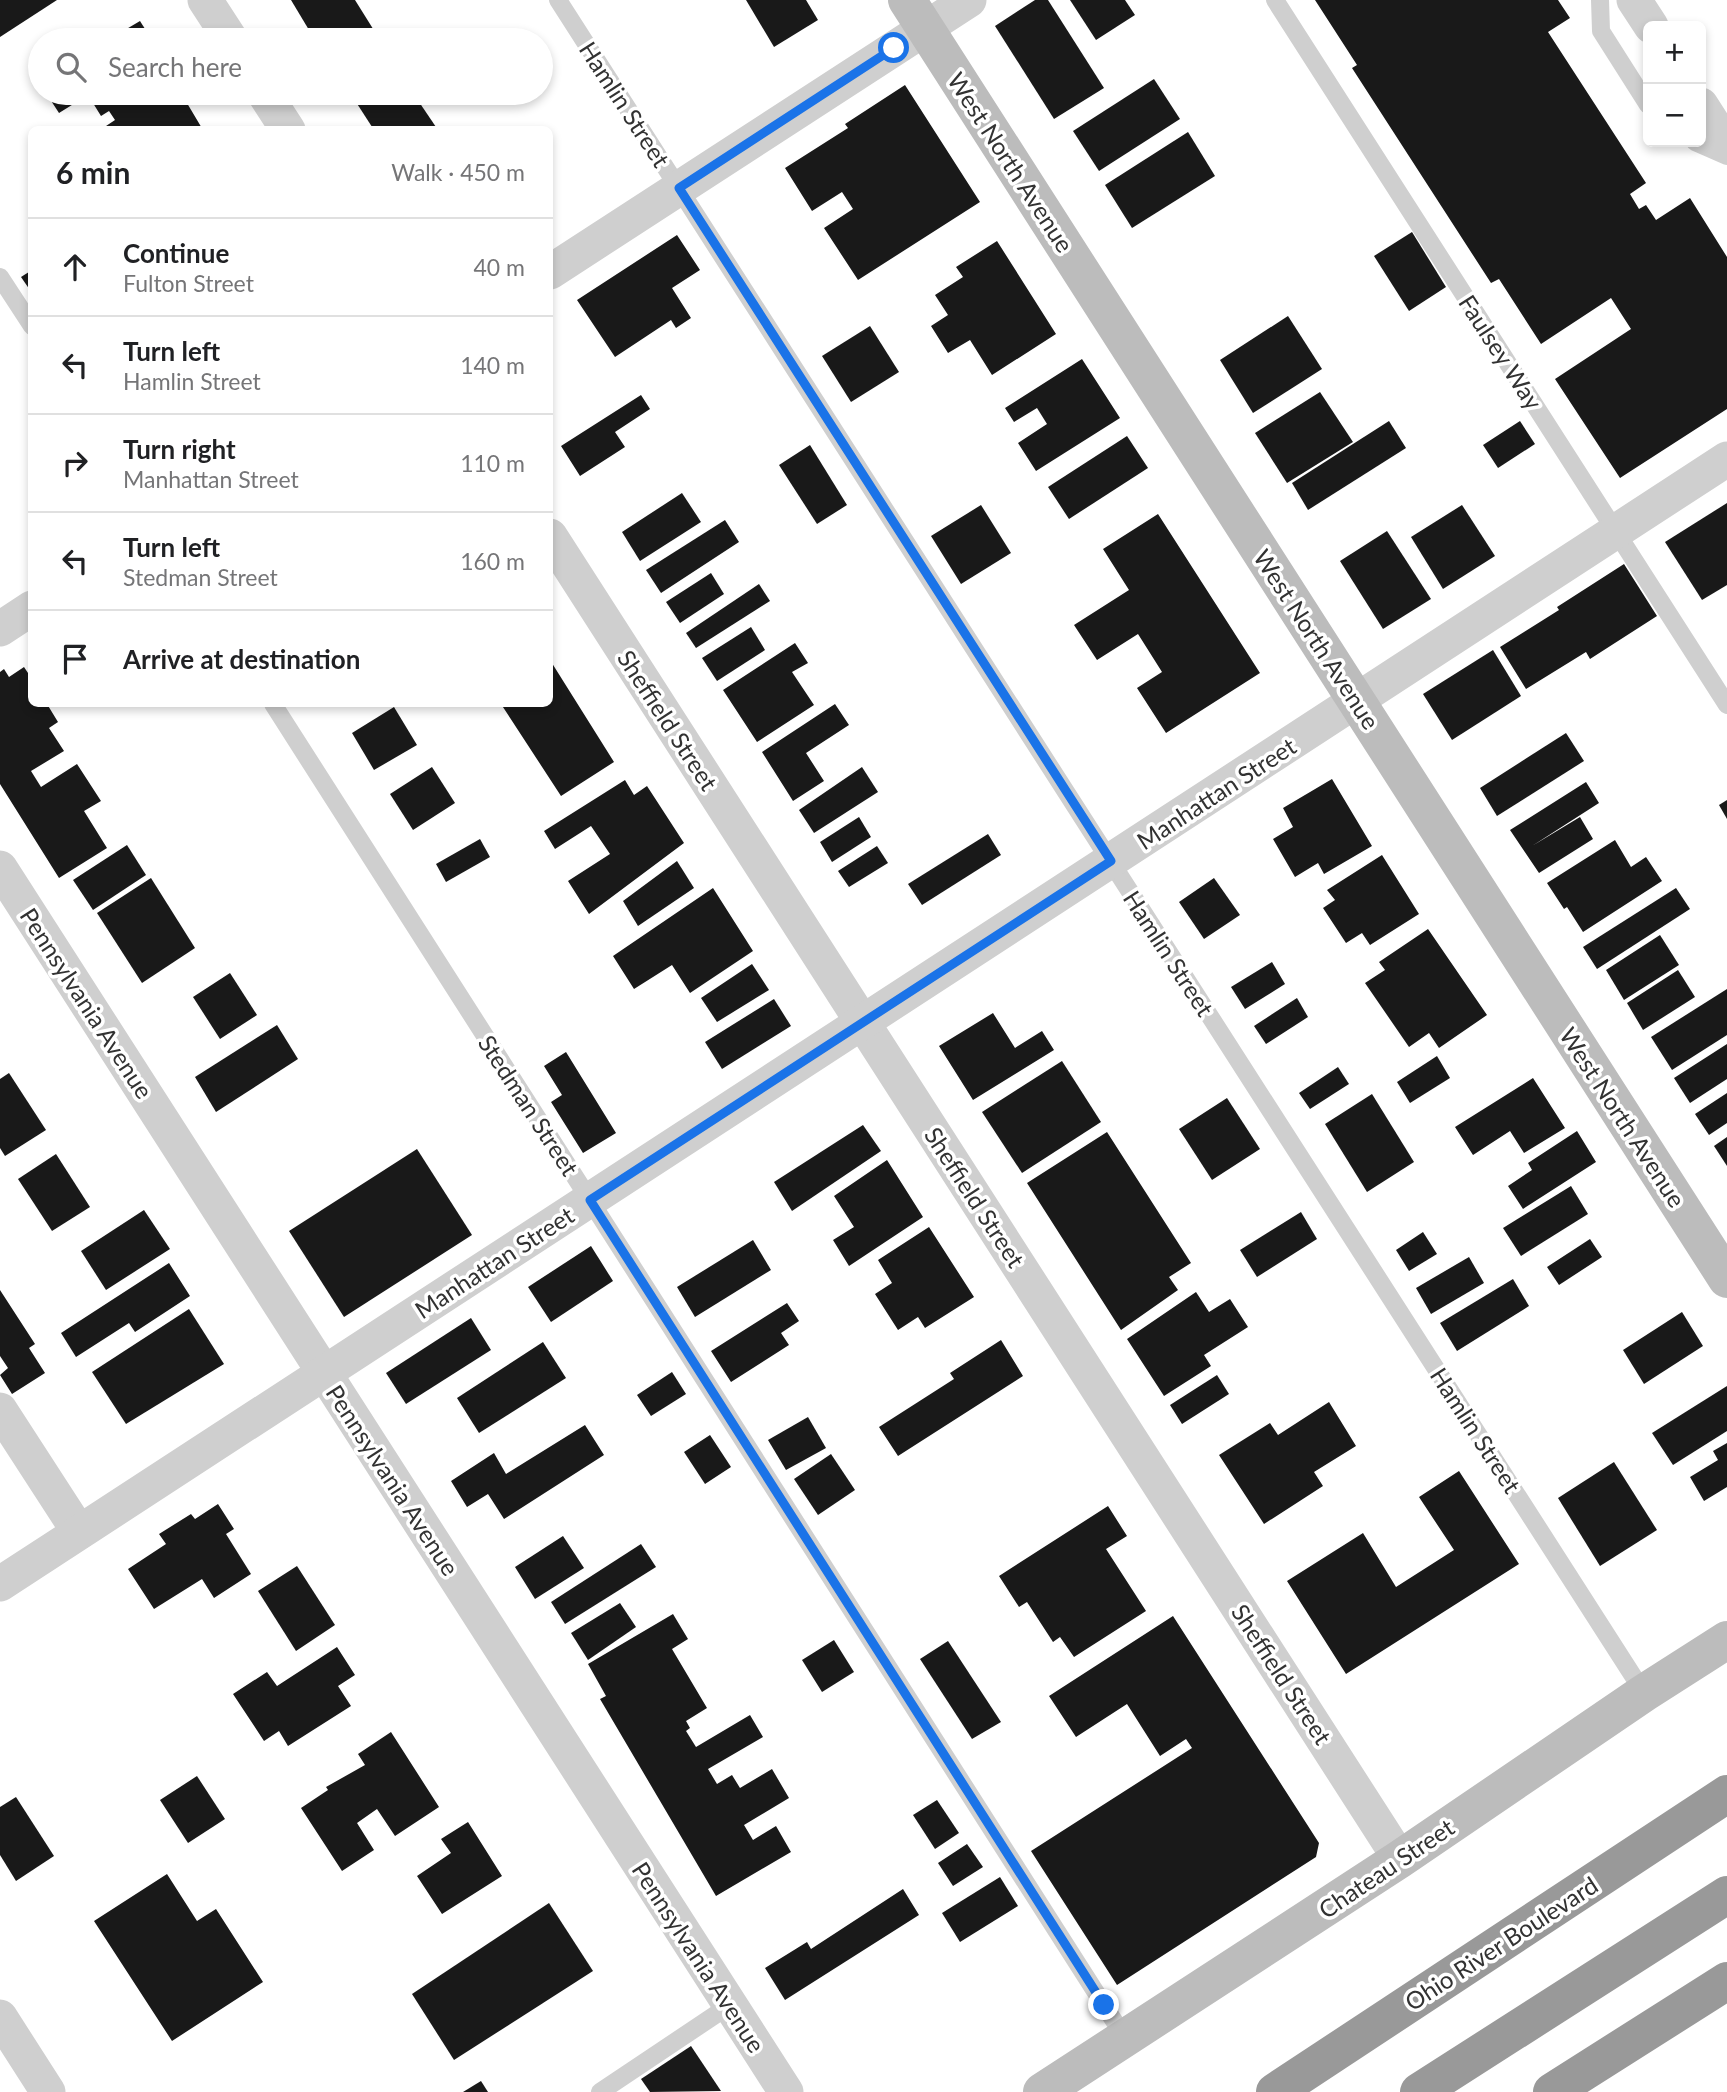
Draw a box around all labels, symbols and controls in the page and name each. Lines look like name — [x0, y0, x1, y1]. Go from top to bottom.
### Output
map controls — [1643, 21, 1706, 147]
button: + — [1643, 21, 1706, 84]
search box — [28, 28, 553, 105]
route start — [878, 32, 909, 63]
street label: Hamlin Street — [574, 36, 677, 173]
icon: search — [52, 48, 90, 86]
text: Search here — [108, 51, 242, 83]
street label: West North Avenue — [942, 67, 1080, 257]
button: − — [1643, 84, 1706, 147]
text: 6 min — [56, 154, 130, 190]
text: Walk · 450 m — [391, 158, 525, 186]
text: Continue — [123, 237, 229, 269]
icon: ahead — [56, 248, 94, 286]
text: 40 m — [474, 253, 525, 281]
text: Fulton Street — [123, 269, 254, 297]
street label: Faulsey Way — [1453, 289, 1549, 415]
text: Turn left — [123, 335, 220, 367]
icon: left — [56, 346, 94, 384]
text: 140 m — [460, 351, 525, 379]
text: Hamlin Street — [123, 367, 261, 395]
text: Turn right — [123, 433, 236, 465]
icon: right — [56, 444, 94, 482]
text: 110 m — [460, 449, 525, 477]
text: Manhattan Street — [123, 465, 299, 493]
text: Turn left — [123, 531, 220, 563]
icon: left — [56, 542, 94, 580]
street label: West North Avenue — [1248, 544, 1386, 734]
text: 160 m — [460, 547, 525, 575]
text: Stedman Street — [123, 563, 278, 591]
icon: arrive — [56, 640, 94, 678]
text: Arrive at destination — [123, 643, 360, 675]
street label: Sheffield Street — [612, 645, 724, 796]
street label: Manhattan Street — [1131, 731, 1301, 855]
street label: Hamlin Street — [1118, 885, 1221, 1022]
street label: Pennsylvania Avenue — [15, 902, 159, 1104]
street label: West North Avenue — [1554, 1022, 1692, 1212]
street label: Stedman Street — [473, 1029, 585, 1181]
street label: Sheffield Street — [919, 1122, 1031, 1273]
street label: Manhattan Street — [409, 1200, 579, 1324]
street label: Hamlin Street — [1425, 1362, 1528, 1499]
street label: Pennsylvania Avenue — [321, 1379, 465, 1581]
street label: Sheffield Street — [1226, 1599, 1338, 1750]
street label: Chateau Street — [1313, 1812, 1460, 1924]
street label: Pennsylvania Avenue — [627, 1856, 771, 2058]
street label: Ohio River Boulevard — [1399, 1870, 1603, 2016]
route end — [1088, 1989, 1119, 2020]

